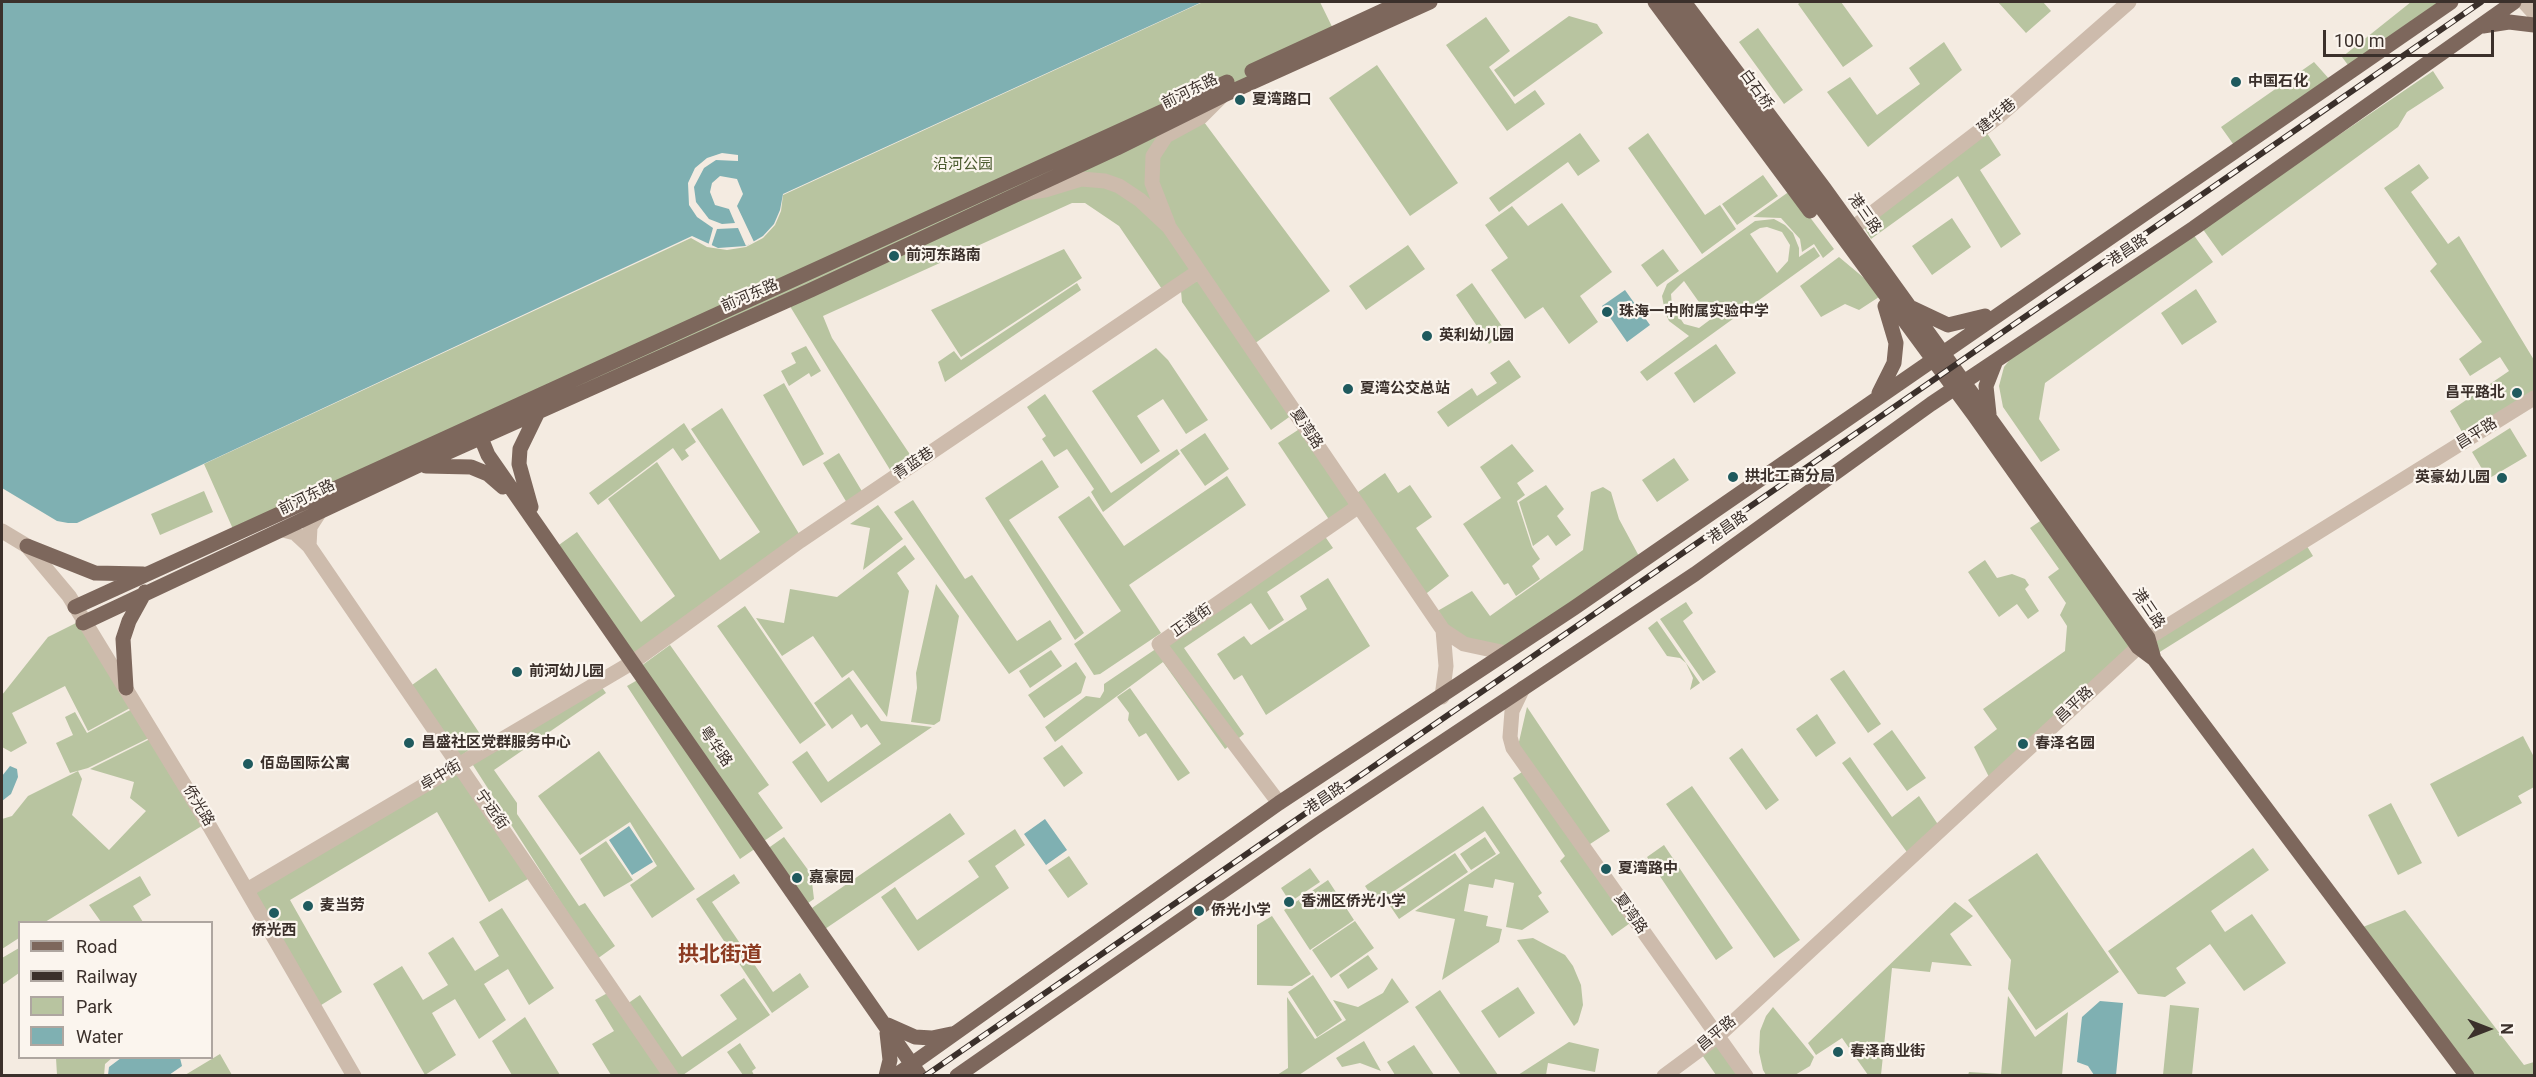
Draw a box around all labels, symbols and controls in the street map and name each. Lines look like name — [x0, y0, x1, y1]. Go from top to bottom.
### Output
scale bar — [2326, 18, 2497, 56]
text: 100 m — [2334, 30, 2385, 51]
street label: 白石桥 — [1735, 67, 1777, 113]
street label: 前河东路 — [1159, 71, 1221, 113]
place label: 中国石化 — [2248, 73, 2308, 91]
marker: 中国石化 — [2229, 75, 2243, 89]
place label: 夏湾路口 — [1252, 91, 1312, 109]
marker: 夏湾路口 — [1233, 93, 1247, 107]
street label: 建华巷 — [1974, 96, 2020, 138]
park label: 沿河公园 — [933, 156, 993, 174]
street label: 港三路 — [1844, 190, 1884, 238]
street label: 港昌路 — [2104, 231, 2152, 271]
place label: 前河东路南 — [906, 247, 981, 265]
marker: 前河东路南 — [887, 249, 901, 263]
street label: 前河东路 — [719, 276, 781, 316]
place label: 珠海一中附属实验中学 — [1619, 303, 1769, 321]
marker: 珠海一中附属实验中学 — [1600, 305, 1614, 319]
place label: 英利幼儿园 — [1439, 327, 1514, 345]
marker: 英利幼儿园 — [1420, 329, 1434, 343]
place label: 夏湾公交总站 — [1360, 380, 1450, 398]
marker: 夏湾公交总站 — [1341, 382, 1355, 396]
place label: 昌平路北 — [2445, 384, 2505, 402]
marker: 昌平路北 — [2510, 386, 2524, 400]
street label: 夏湾路 — [1286, 405, 1326, 453]
street label: 昌平路 — [2453, 414, 2501, 454]
street label: 青蓝巷 — [890, 444, 938, 484]
place label: 拱北工商分局 — [1745, 468, 1835, 486]
place label: 英豪幼儿园 — [2415, 469, 2490, 487]
marker: 拱北工商分局 — [1726, 470, 1740, 484]
marker: 英豪幼儿园 — [2495, 471, 2509, 485]
street label: 前河东路 — [276, 477, 338, 519]
street label: 港昌路 — [1704, 508, 1752, 548]
street label: 港三路 — [2128, 585, 2168, 633]
street label: 正道街 — [1168, 601, 1216, 641]
place label: 前河幼儿园 — [529, 663, 604, 681]
marker: 前河幼儿园 — [510, 665, 524, 679]
street label: 昌平路 — [2052, 683, 2098, 727]
street label: 粤华路 — [695, 723, 735, 771]
place label: 昌盛社区党群服务中心 — [421, 734, 571, 752]
place label: 春泽名园 — [2035, 735, 2095, 753]
marker: 昌盛社区党群服务中心 — [402, 736, 416, 750]
marker: 春泽名园 — [2016, 737, 2030, 751]
place label: 佰岛国际公寓 — [260, 755, 350, 773]
marker: 佰岛国际公寓 — [241, 757, 255, 771]
street label: 卓中街 — [417, 757, 465, 795]
street label: 港昌路 — [1301, 779, 1349, 819]
street label: 侨光路 — [179, 782, 217, 830]
street label: 宁远街 — [471, 786, 511, 834]
place label: 夏湾路中 — [1618, 860, 1678, 878]
marker: 夏湾路中 — [1599, 862, 1613, 876]
place label: 嘉豪园 — [809, 869, 854, 887]
marker: 嘉豪园 — [790, 871, 804, 885]
street label: 夏湾路 — [1610, 890, 1650, 938]
place label: 香洲区侨光小学 — [1301, 893, 1406, 911]
marker: 香洲区侨光小学 — [1282, 895, 1296, 909]
place label: 麦当劳 — [320, 897, 365, 915]
marker: 麦当劳 — [301, 899, 315, 913]
place label: 侨光小学 — [1211, 902, 1271, 920]
marker: 侨光小学 — [1192, 904, 1206, 918]
marker: 侨光西 — [267, 906, 281, 920]
legend — [18, 921, 213, 1059]
place label: 侨光西 — [252, 922, 296, 940]
text: Road — [76, 936, 117, 957]
district label: 拱北街道 — [678, 943, 762, 969]
text: Railway — [76, 966, 137, 987]
text: Park — [76, 996, 112, 1017]
north arrow — [2458, 999, 2518, 1059]
street label: 昌平路 — [1694, 1013, 1740, 1055]
text: N — [2497, 1023, 2516, 1035]
text: Water — [76, 1026, 123, 1047]
place label: 春泽商业街 — [1850, 1043, 1925, 1061]
marker: 春泽商业街 — [1831, 1045, 1845, 1059]

